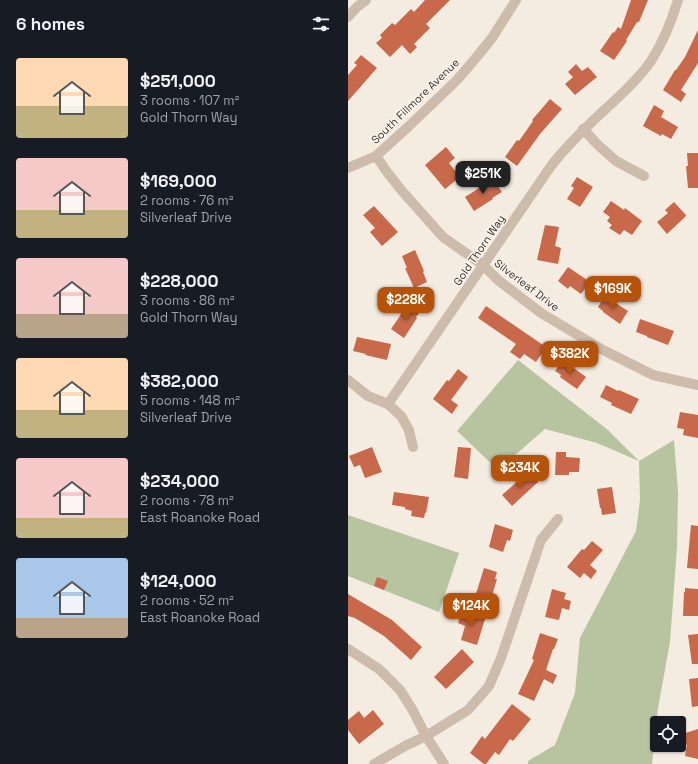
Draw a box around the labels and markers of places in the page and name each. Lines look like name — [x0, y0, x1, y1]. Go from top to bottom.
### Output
pin: $251K — [455, 161, 511, 195]
pin: $169K — [585, 276, 641, 310]
pin: $228K — [378, 287, 434, 321]
pin: $382K — [542, 341, 598, 375]
pin: $234K — [492, 455, 548, 489]
pin: $124K — [443, 593, 499, 627]

